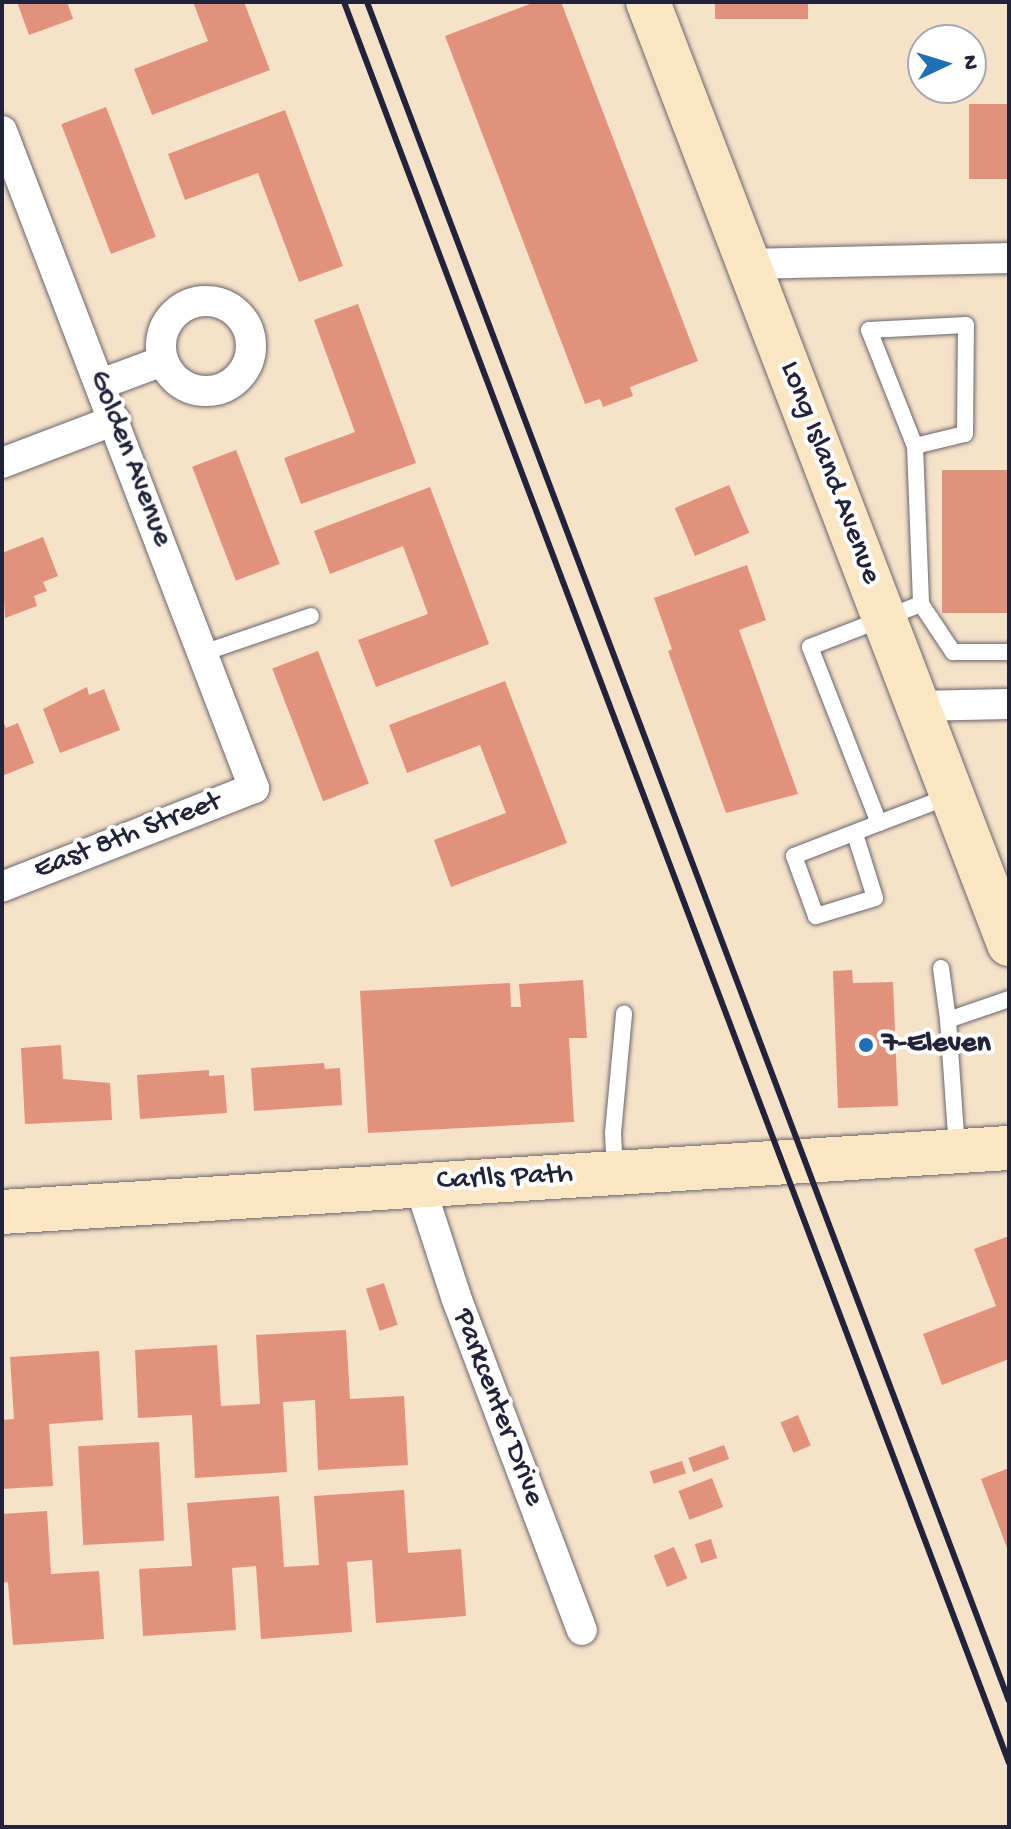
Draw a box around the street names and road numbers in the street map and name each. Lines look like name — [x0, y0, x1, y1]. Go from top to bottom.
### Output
street label: Long Island Avenue — [770, 357, 888, 589]
street label: Golden Avenue — [79, 366, 179, 552]
street label: East 8th Street — [29, 785, 227, 889]
street label: Carlls Path — [436, 1157, 574, 1201]
street label: Parkcenter Drive — [443, 1304, 551, 1512]

